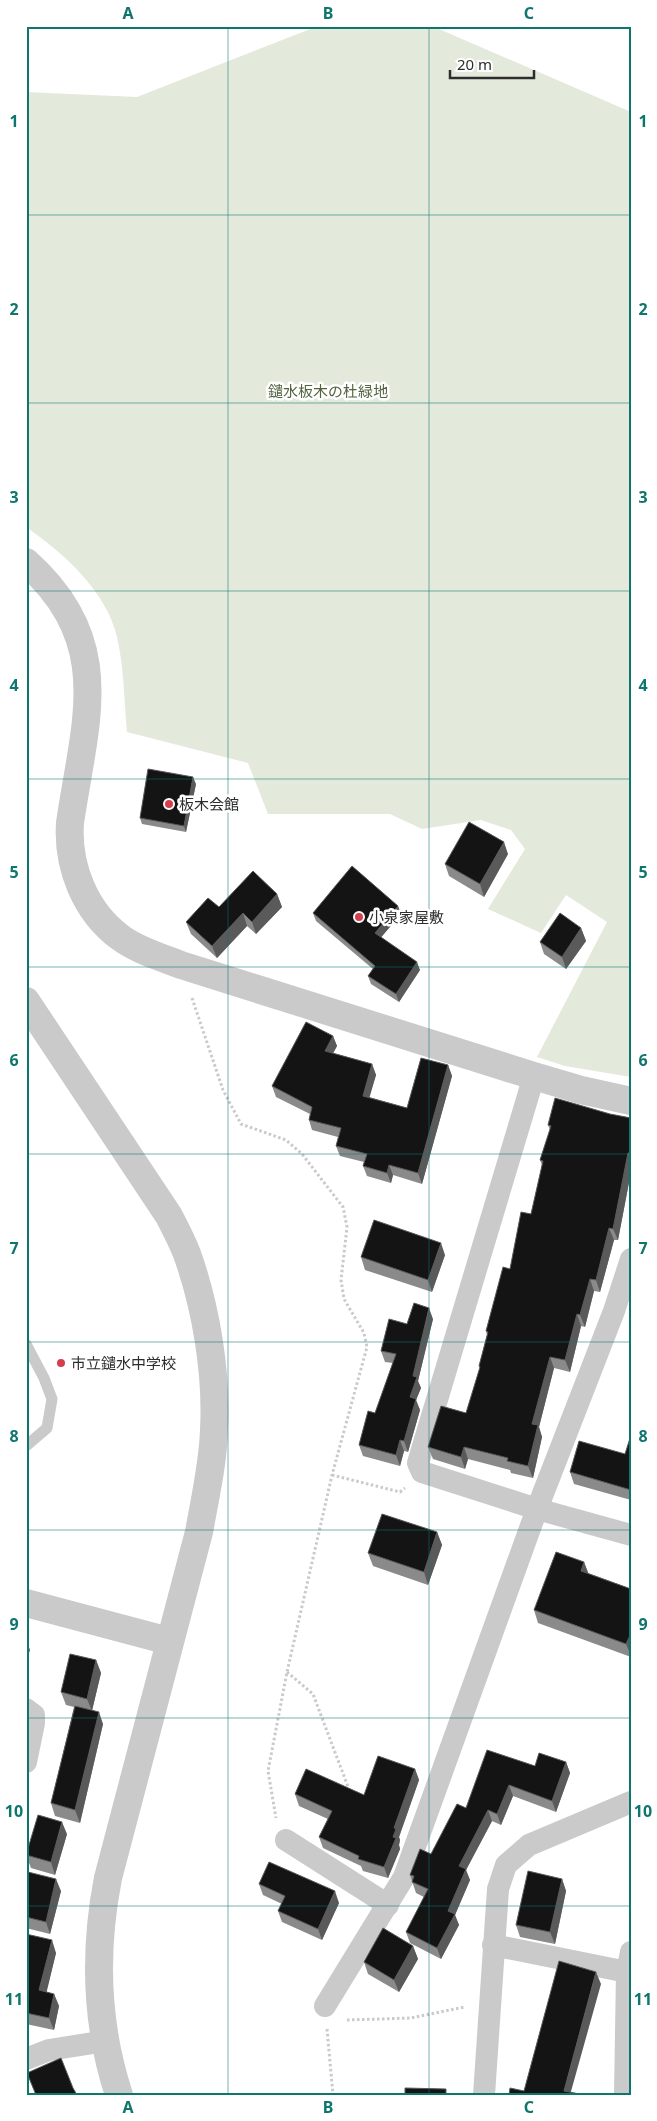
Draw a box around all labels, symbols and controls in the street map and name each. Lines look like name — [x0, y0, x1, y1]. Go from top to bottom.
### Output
text: A — [122, 2, 134, 24]
text: B — [323, 2, 333, 24]
text: C — [524, 2, 534, 24]
scale bar — [450, 48, 533, 80]
text: 20 m — [457, 54, 492, 74]
text: 1 — [9, 110, 19, 132]
text: 1 — [638, 110, 648, 132]
text: 2 — [9, 298, 19, 320]
text: 2 — [638, 298, 648, 320]
park label: 鑓水板木の杜緑地 — [268, 381, 388, 401]
text: 3 — [9, 486, 19, 508]
text: 3 — [638, 486, 648, 508]
text: 4 — [9, 674, 19, 696]
text: 4 — [638, 674, 648, 696]
place label: 板木会館 — [179, 794, 239, 814]
marker: 板木会館 — [163, 798, 175, 810]
text: 5 — [9, 861, 19, 883]
text: 5 — [638, 861, 648, 883]
place label: 小泉家屋敷 — [369, 907, 444, 927]
marker: 小泉家屋敷 — [353, 911, 365, 923]
text: 6 — [9, 1049, 19, 1071]
text: 6 — [638, 1049, 648, 1071]
text: 7 — [9, 1237, 19, 1259]
text: 7 — [638, 1237, 648, 1259]
place label: 市立鑓水中学校 — [71, 1353, 176, 1373]
marker: 市立鑓水中学校 — [55, 1357, 67, 1369]
text: 8 — [9, 1425, 19, 1447]
text: 8 — [638, 1425, 648, 1447]
text: 9 — [9, 1613, 19, 1635]
text: 9 — [638, 1613, 648, 1635]
text: 10 — [5, 1800, 23, 1822]
text: 10 — [634, 1800, 652, 1822]
text: 11 — [5, 1988, 23, 2010]
text: 11 — [634, 1988, 652, 2010]
text: A — [122, 2096, 134, 2118]
text: B — [323, 2096, 333, 2118]
text: C — [524, 2096, 534, 2118]

